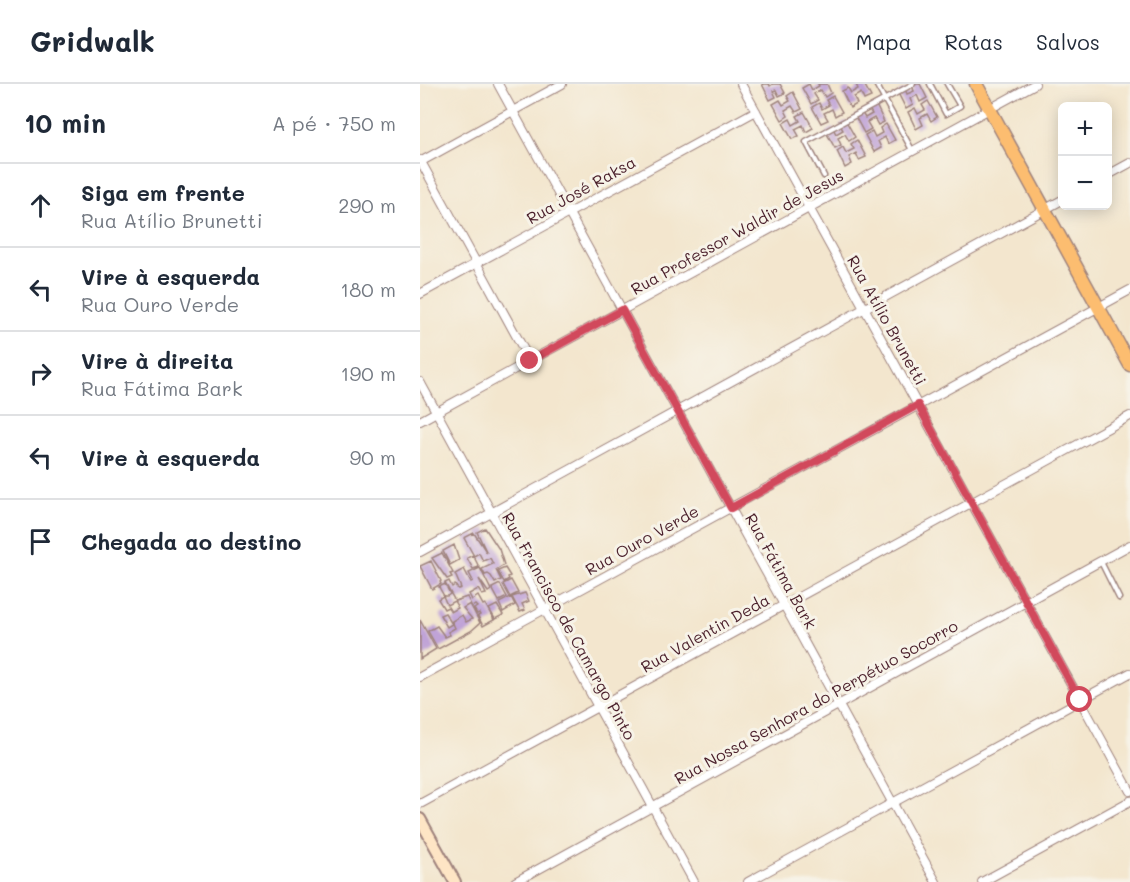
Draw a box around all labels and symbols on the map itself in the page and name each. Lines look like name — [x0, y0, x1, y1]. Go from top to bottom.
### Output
street label: Rua José Raksa — [522, 151, 639, 228]
street label: Rua Professor Waldir de Jesus — [627, 164, 847, 299]
street label: Rua Atílio Brunetti — [843, 251, 932, 388]
route end — [516, 347, 542, 373]
street label: Rua Ouro Verde — [581, 500, 702, 579]
street label: Rua Francisco de Camargo Pinto — [498, 508, 641, 743]
street label: Rua Fátima Bark — [741, 509, 822, 632]
street label: Rua Valentin Deda — [637, 588, 773, 677]
street label: Rua Nossa Senhora do Perpétuo Socorro — [670, 615, 961, 789]
route start — [1066, 686, 1092, 712]

